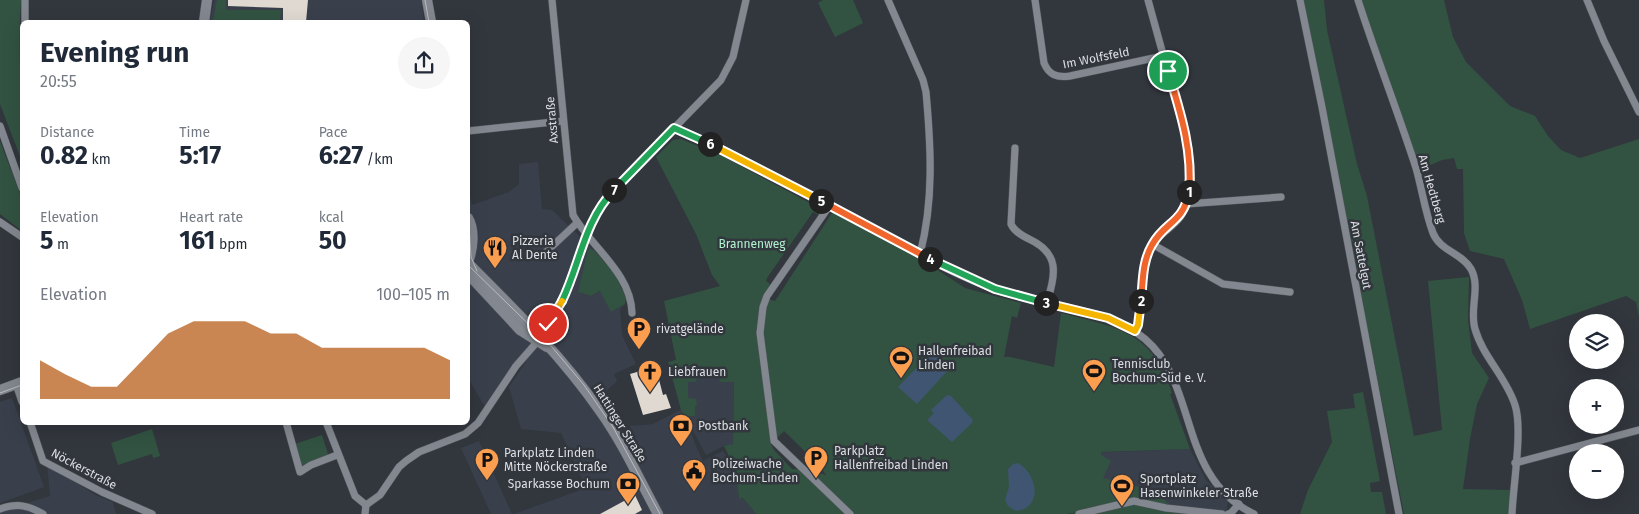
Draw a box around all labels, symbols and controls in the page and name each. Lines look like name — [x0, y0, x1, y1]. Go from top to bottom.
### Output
text: Evening run — [40, 36, 189, 69]
button: share — [398, 37, 450, 89]
street label: Im Wolfsfeld — [1061, 45, 1131, 71]
pin — [1147, 50, 1189, 92]
icon: arrive — [1154, 57, 1182, 85]
text: 20:55 — [40, 72, 77, 91]
street label: Axstraße — [543, 96, 561, 144]
text: Distance — [40, 124, 94, 141]
text: Time — [179, 124, 210, 141]
text: Pace — [319, 124, 348, 141]
pin: 6 — [698, 132, 722, 156]
text: 6 — [707, 136, 714, 153]
text: 0.82 — [40, 141, 88, 171]
text: 5:17 — [179, 141, 221, 171]
text: 6:27 — [319, 141, 363, 171]
text: km — [88, 151, 111, 168]
text: /km — [363, 151, 393, 168]
street label: Am Hedtberg — [1415, 153, 1449, 226]
pin: 7 — [602, 178, 626, 202]
pin: 1 — [1176, 180, 1202, 204]
text: 7 — [611, 182, 618, 199]
text: 1 — [1186, 184, 1193, 201]
pin: 5 — [808, 188, 834, 214]
text: 5 — [818, 193, 825, 210]
text: Elevation — [40, 209, 99, 226]
text: Heart rate — [179, 209, 243, 226]
text: kcal — [319, 209, 344, 226]
street label: Am Sattelgut — [1348, 220, 1375, 291]
text: 5 — [40, 226, 53, 256]
text: 161 — [179, 226, 215, 256]
text: 50 — [319, 226, 347, 256]
place label: Pizzeria Al Dente — [512, 234, 558, 262]
restaurant icon: Pizzeria Al Dente — [482, 235, 508, 269]
text: m — [53, 236, 69, 253]
text: bpm — [215, 236, 248, 253]
park label: Brannenweg — [718, 237, 786, 251]
pin: 4 — [918, 246, 942, 272]
text: 4 — [927, 251, 934, 268]
text: Elevation — [40, 285, 107, 304]
text: 100–105 m — [376, 285, 450, 304]
pin: 2 — [1128, 288, 1154, 314]
pin: 3 — [1034, 290, 1058, 316]
text: 2 — [1138, 293, 1145, 310]
text: 3 — [1043, 295, 1050, 312]
pin — [527, 303, 569, 345]
icon: check — [534, 310, 562, 338]
map controls — [1569, 314, 1624, 499]
button: layers — [1569, 314, 1624, 369]
parking icon: rivatgelände — [626, 316, 652, 350]
place label: rivatgelände — [656, 322, 724, 336]
place label: Hallenfreibad Linden — [918, 344, 992, 372]
sports icon: Hallenfreibad Linden — [888, 345, 914, 379]
place label: Tennisclub Bochum-Süd e. V. — [1112, 357, 1206, 385]
sports icon: Tennisclub Bochum-Süd e. V. — [1081, 358, 1107, 392]
church icon: Liebfrauen — [637, 359, 663, 393]
place label: Liebfrauen — [668, 365, 726, 379]
button: + — [1569, 379, 1624, 434]
street label: Hattinger Straße — [590, 381, 650, 465]
bank icon: Postbank — [668, 413, 694, 447]
place label: Postbank — [698, 419, 749, 433]
place label: Parkplatz Hallenfreibad Linden — [834, 444, 948, 472]
button: − — [1569, 444, 1624, 499]
parking icon: Parkplatz Hallenfreibad Linden — [803, 445, 829, 479]
street label: Nöckerstraße — [49, 446, 119, 492]
place label: Parkplatz Linden Mitte Nöckerstraße — [504, 446, 607, 474]
parking icon: Parkplatz Linden Mitte Nöckerstraße — [474, 447, 500, 481]
place label: Polizeiwache Bochum-Linden — [712, 457, 798, 485]
public building icon: Polizeiwache Bochum-Linden — [681, 458, 707, 492]
bank icon: Sparkasse Bochum — [615, 471, 641, 505]
place label: Sportplatz Hasenwinkeler Straße — [1140, 472, 1258, 500]
sports icon: Sportplatz Hasenwinkeler Straße — [1109, 473, 1135, 507]
place label: Sparkasse Bochum — [508, 477, 610, 491]

